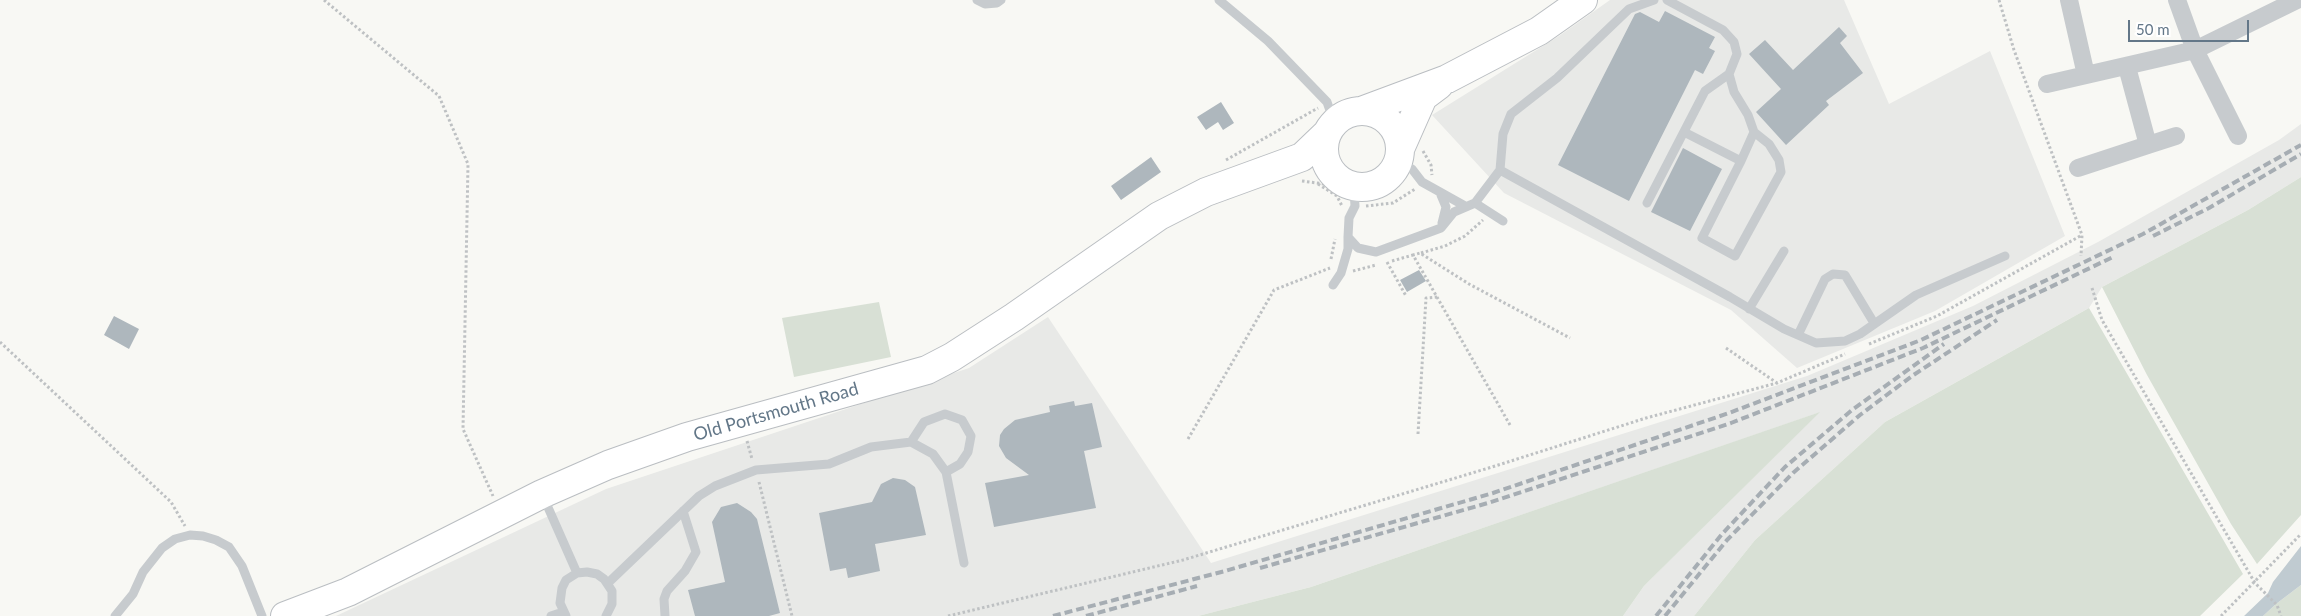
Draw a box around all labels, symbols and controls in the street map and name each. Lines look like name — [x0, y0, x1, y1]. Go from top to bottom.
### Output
scale bar — [2131, 10, 2252, 42]
text: 50 m — [2136, 20, 2170, 38]
street label: Old Portsmouth Road — [691, 378, 861, 446]

